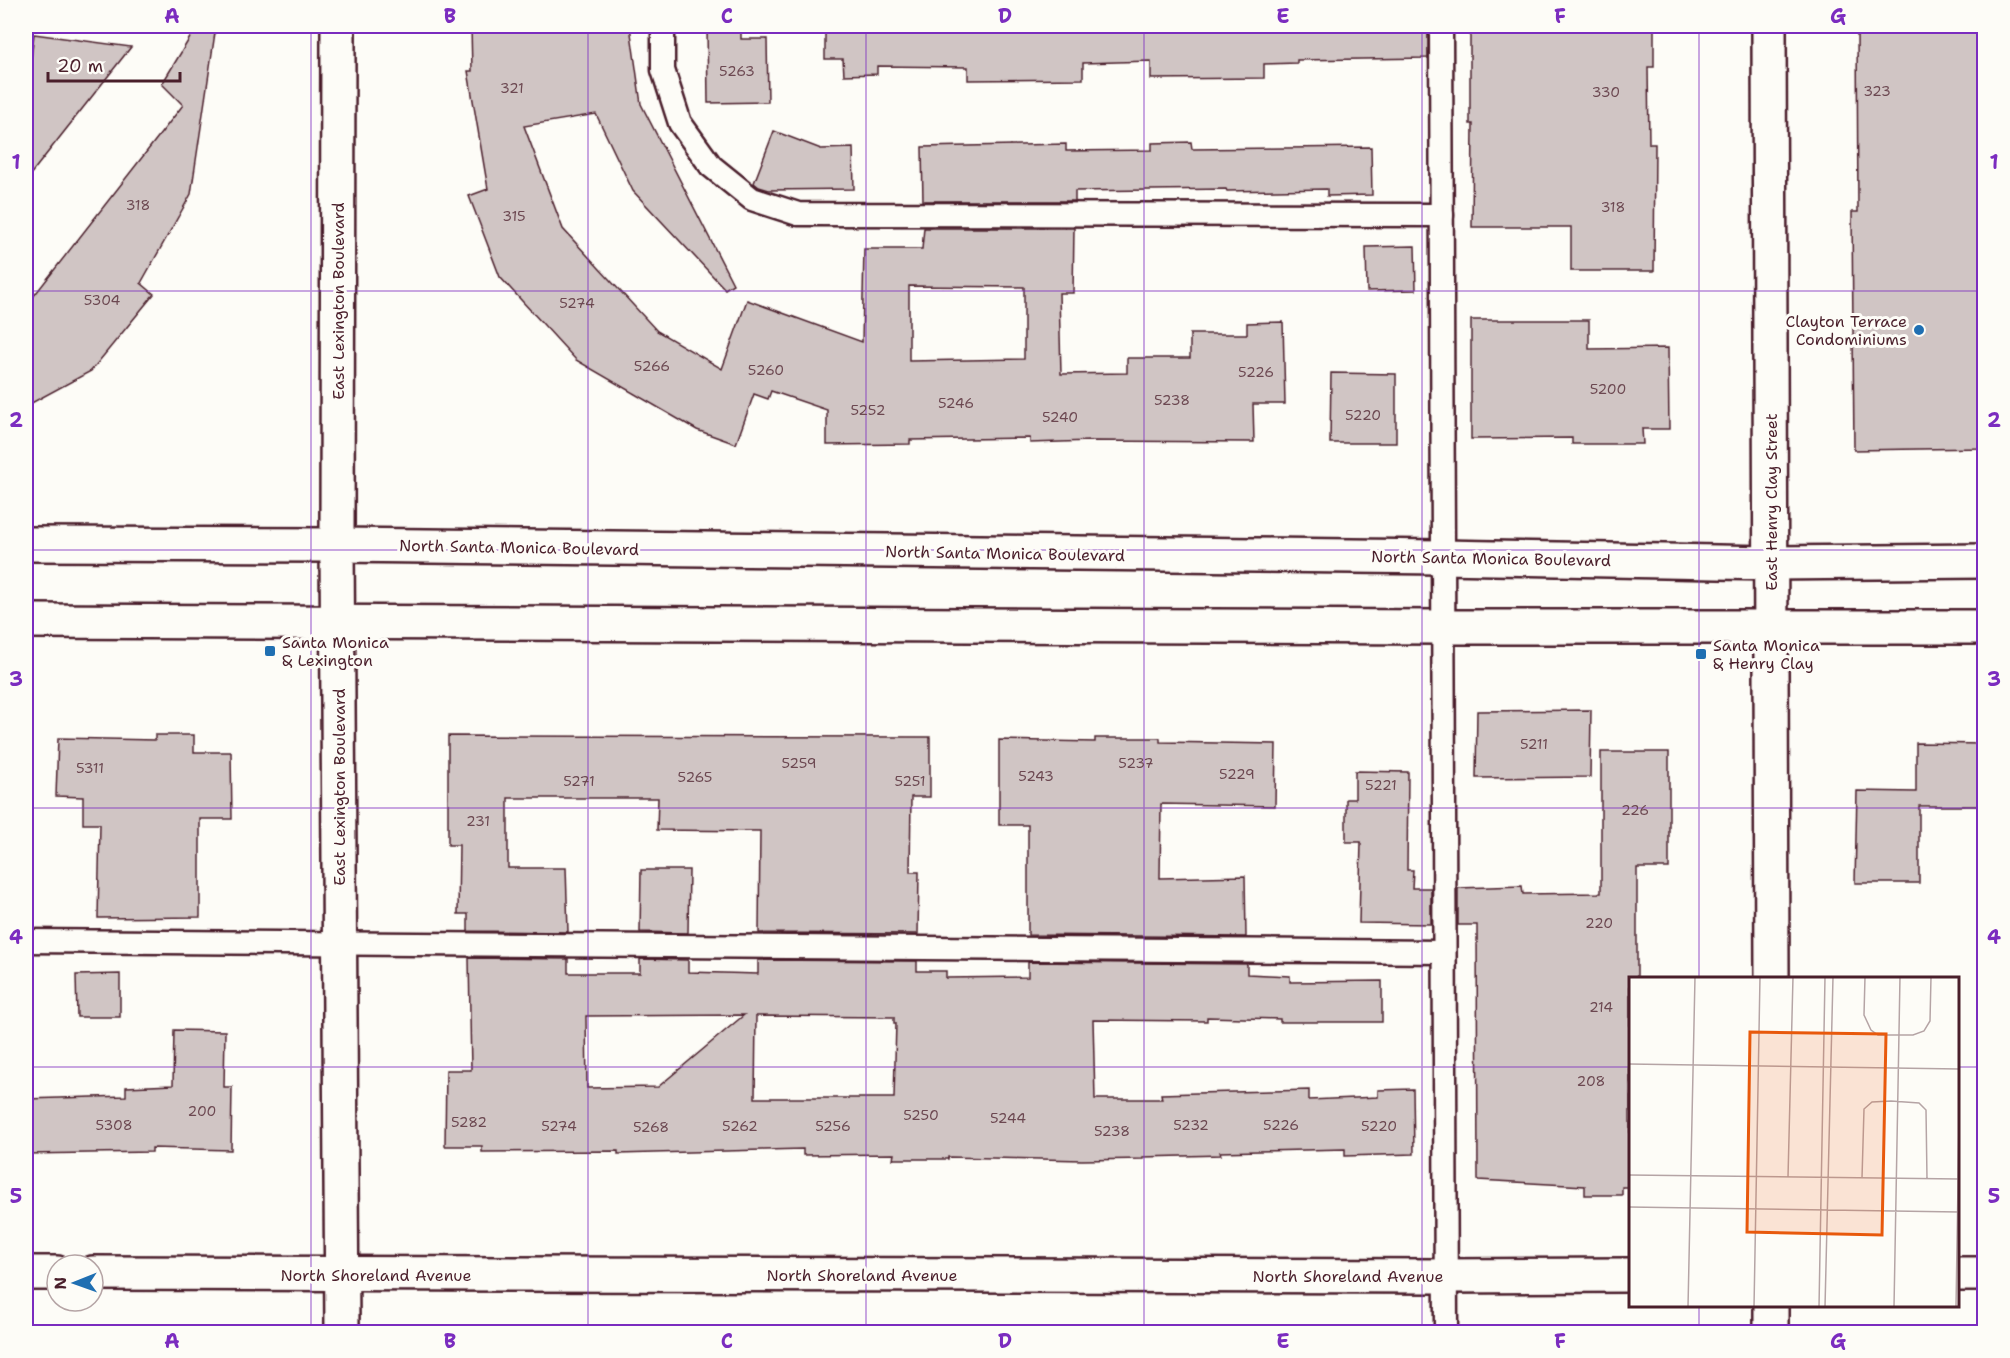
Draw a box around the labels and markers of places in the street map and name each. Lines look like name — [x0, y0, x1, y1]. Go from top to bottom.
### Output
place label: Clayton Terrace Condominiums — [1785, 311, 1907, 350]
marker: Clayton Terrace Condominiums — [1912, 323, 1926, 337]
place label: Santa Monica & Lexington — [282, 632, 389, 671]
place label: Santa Monica & Henry Clay — [1713, 635, 1820, 674]
marker: Santa Monica & Lexington — [263, 644, 277, 658]
marker: Santa Monica & Henry Clay — [1694, 647, 1708, 661]

